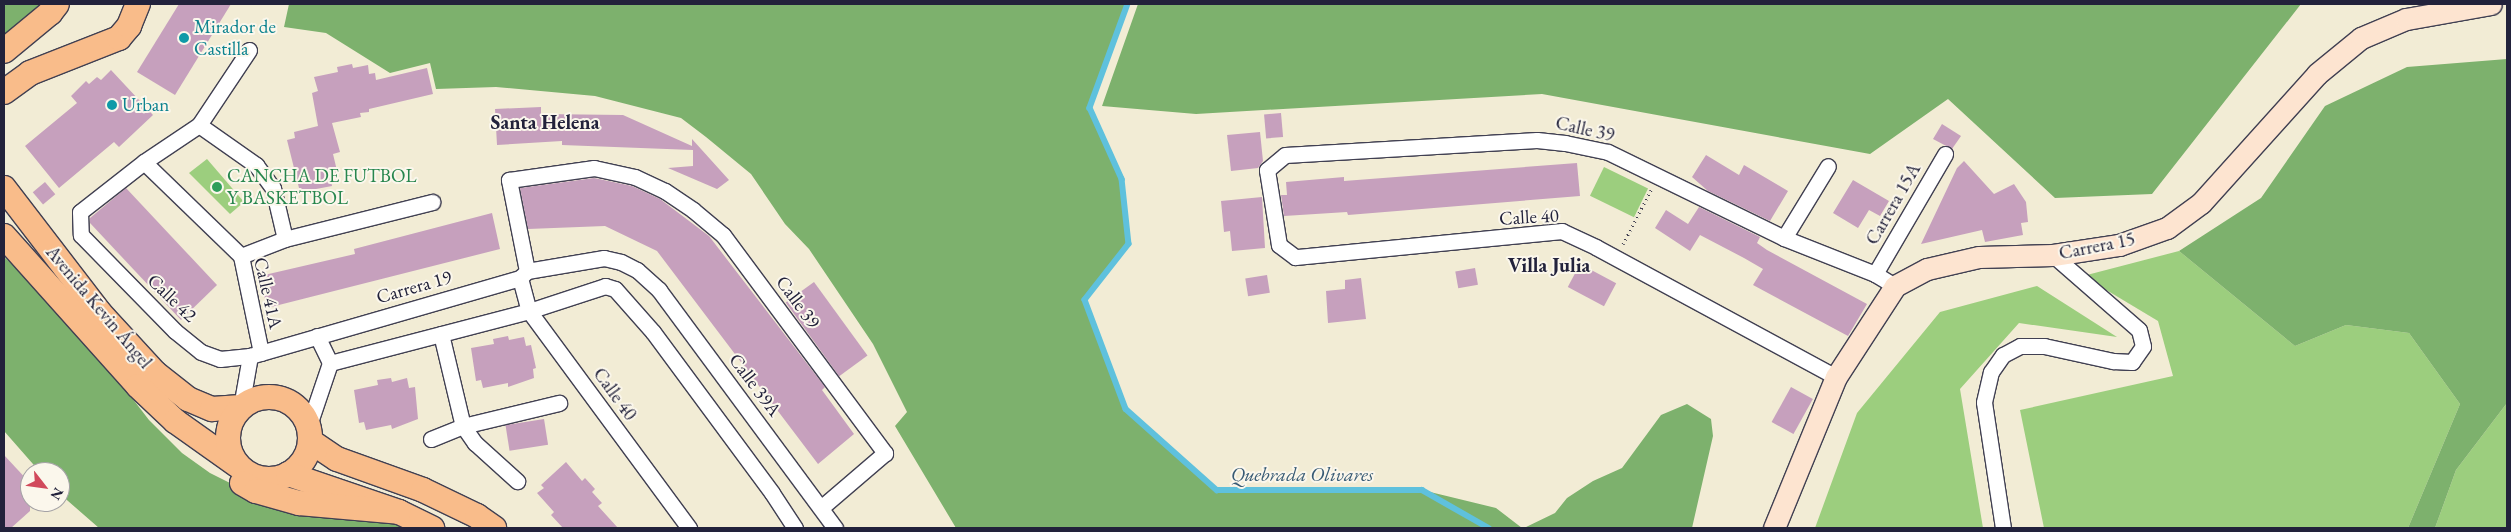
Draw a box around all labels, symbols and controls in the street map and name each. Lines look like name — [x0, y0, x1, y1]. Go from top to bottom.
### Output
place label: Mirador de Castilla — [194, 16, 276, 60]
marker: Mirador de Castilla — [178, 32, 190, 44]
place label: Urban — [122, 94, 169, 116]
marker: Urban — [106, 99, 118, 111]
district label: Santa Helena — [491, 110, 599, 134]
street label: Calle 39 — [1553, 111, 1617, 147]
street label: Carrera 15A — [1861, 159, 1925, 249]
place label: CANCHA DE FUTBOL Y BASKETBOL — [227, 165, 417, 209]
marker: CANCHA DE FUTBOL Y BASKETBOL — [211, 181, 223, 193]
street label: Calle 40 — [1499, 204, 1559, 230]
street label: Carrera 15 — [2057, 227, 2137, 265]
street label: Avenida Kevin Ángel — [41, 241, 157, 373]
district label: Villa Julia — [1508, 253, 1590, 277]
street label: Calle 41A — [249, 255, 287, 331]
street label: Carrera 19 — [374, 265, 454, 309]
street label: Calle 42 — [143, 269, 201, 327]
street label: Calle 39 — [771, 271, 825, 333]
street label: Calle 39A — [724, 349, 786, 421]
street label: Calle 40 — [588, 363, 642, 425]
north arrow — [20, 462, 70, 512]
water label: Quebrada Olivares — [1231, 462, 1373, 486]
text: N — [47, 485, 68, 503]

